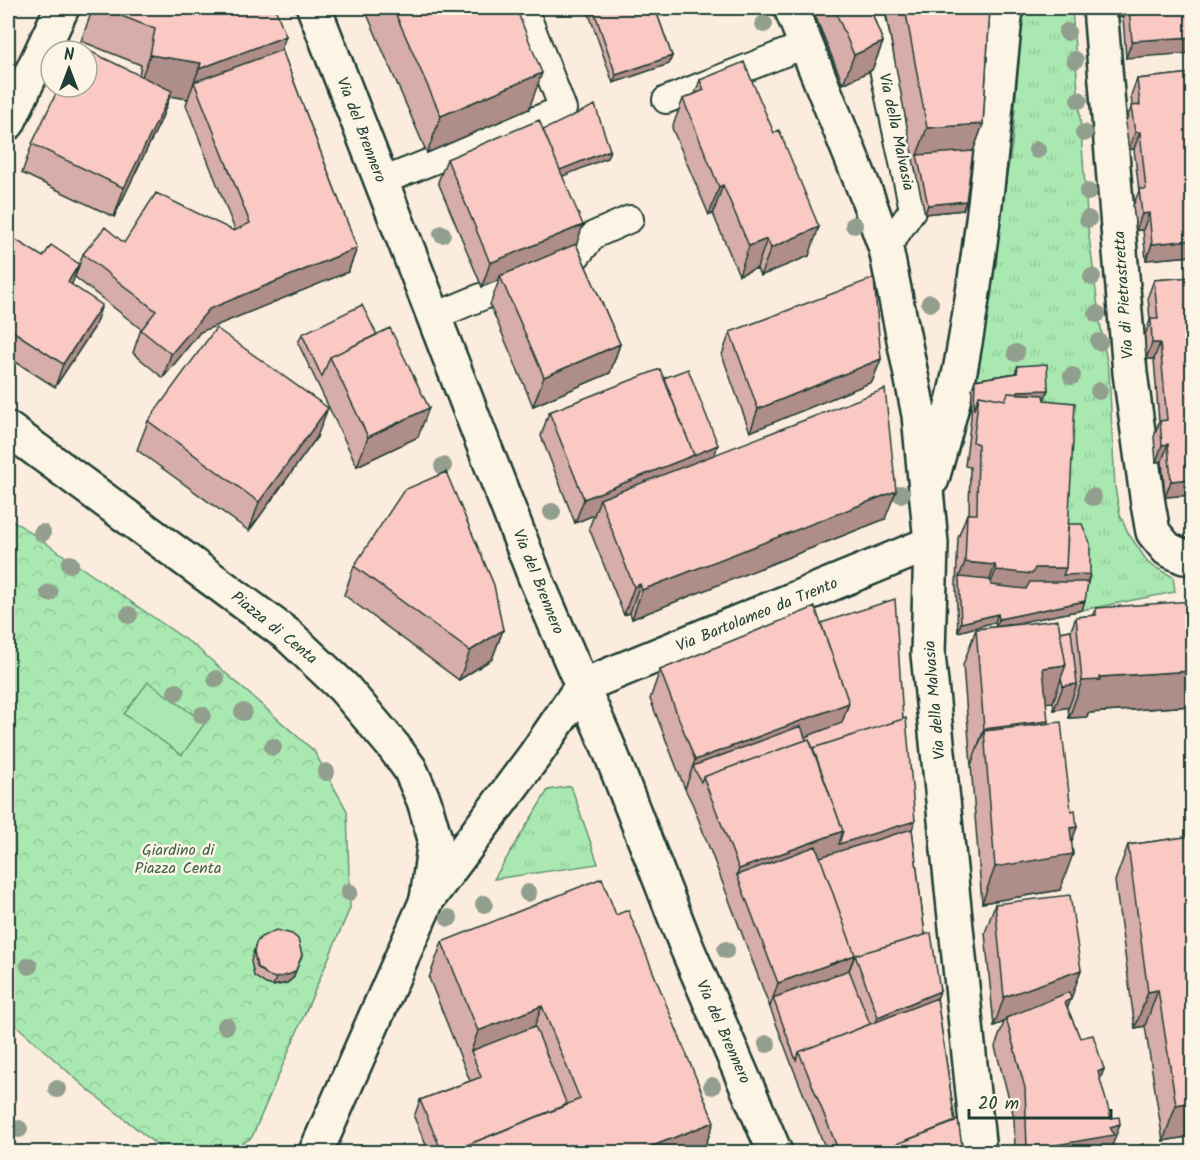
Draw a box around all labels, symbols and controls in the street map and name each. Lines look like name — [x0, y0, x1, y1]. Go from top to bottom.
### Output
north arrow — [39, 39, 99, 99]
text: N — [64, 43, 74, 68]
street label: Via della Malvasia — [871, 71, 921, 193]
street label: Via del Brennero — [329, 74, 393, 186]
street label: Via di Pietrastretta — [1107, 230, 1141, 360]
street label: Via del Brennero — [506, 526, 570, 638]
street label: Via Bartolameo da Trento — [672, 571, 842, 659]
street label: Piazza di Centa — [225, 585, 323, 671]
street label: Via della Malvasia — [917, 639, 953, 761]
park label: Giardino di Piazza Centa — [134, 838, 222, 881]
street label: Via del Brennero — [689, 976, 757, 1088]
scale bar — [969, 1082, 1112, 1120]
text: 20 m — [978, 1090, 1019, 1119]

